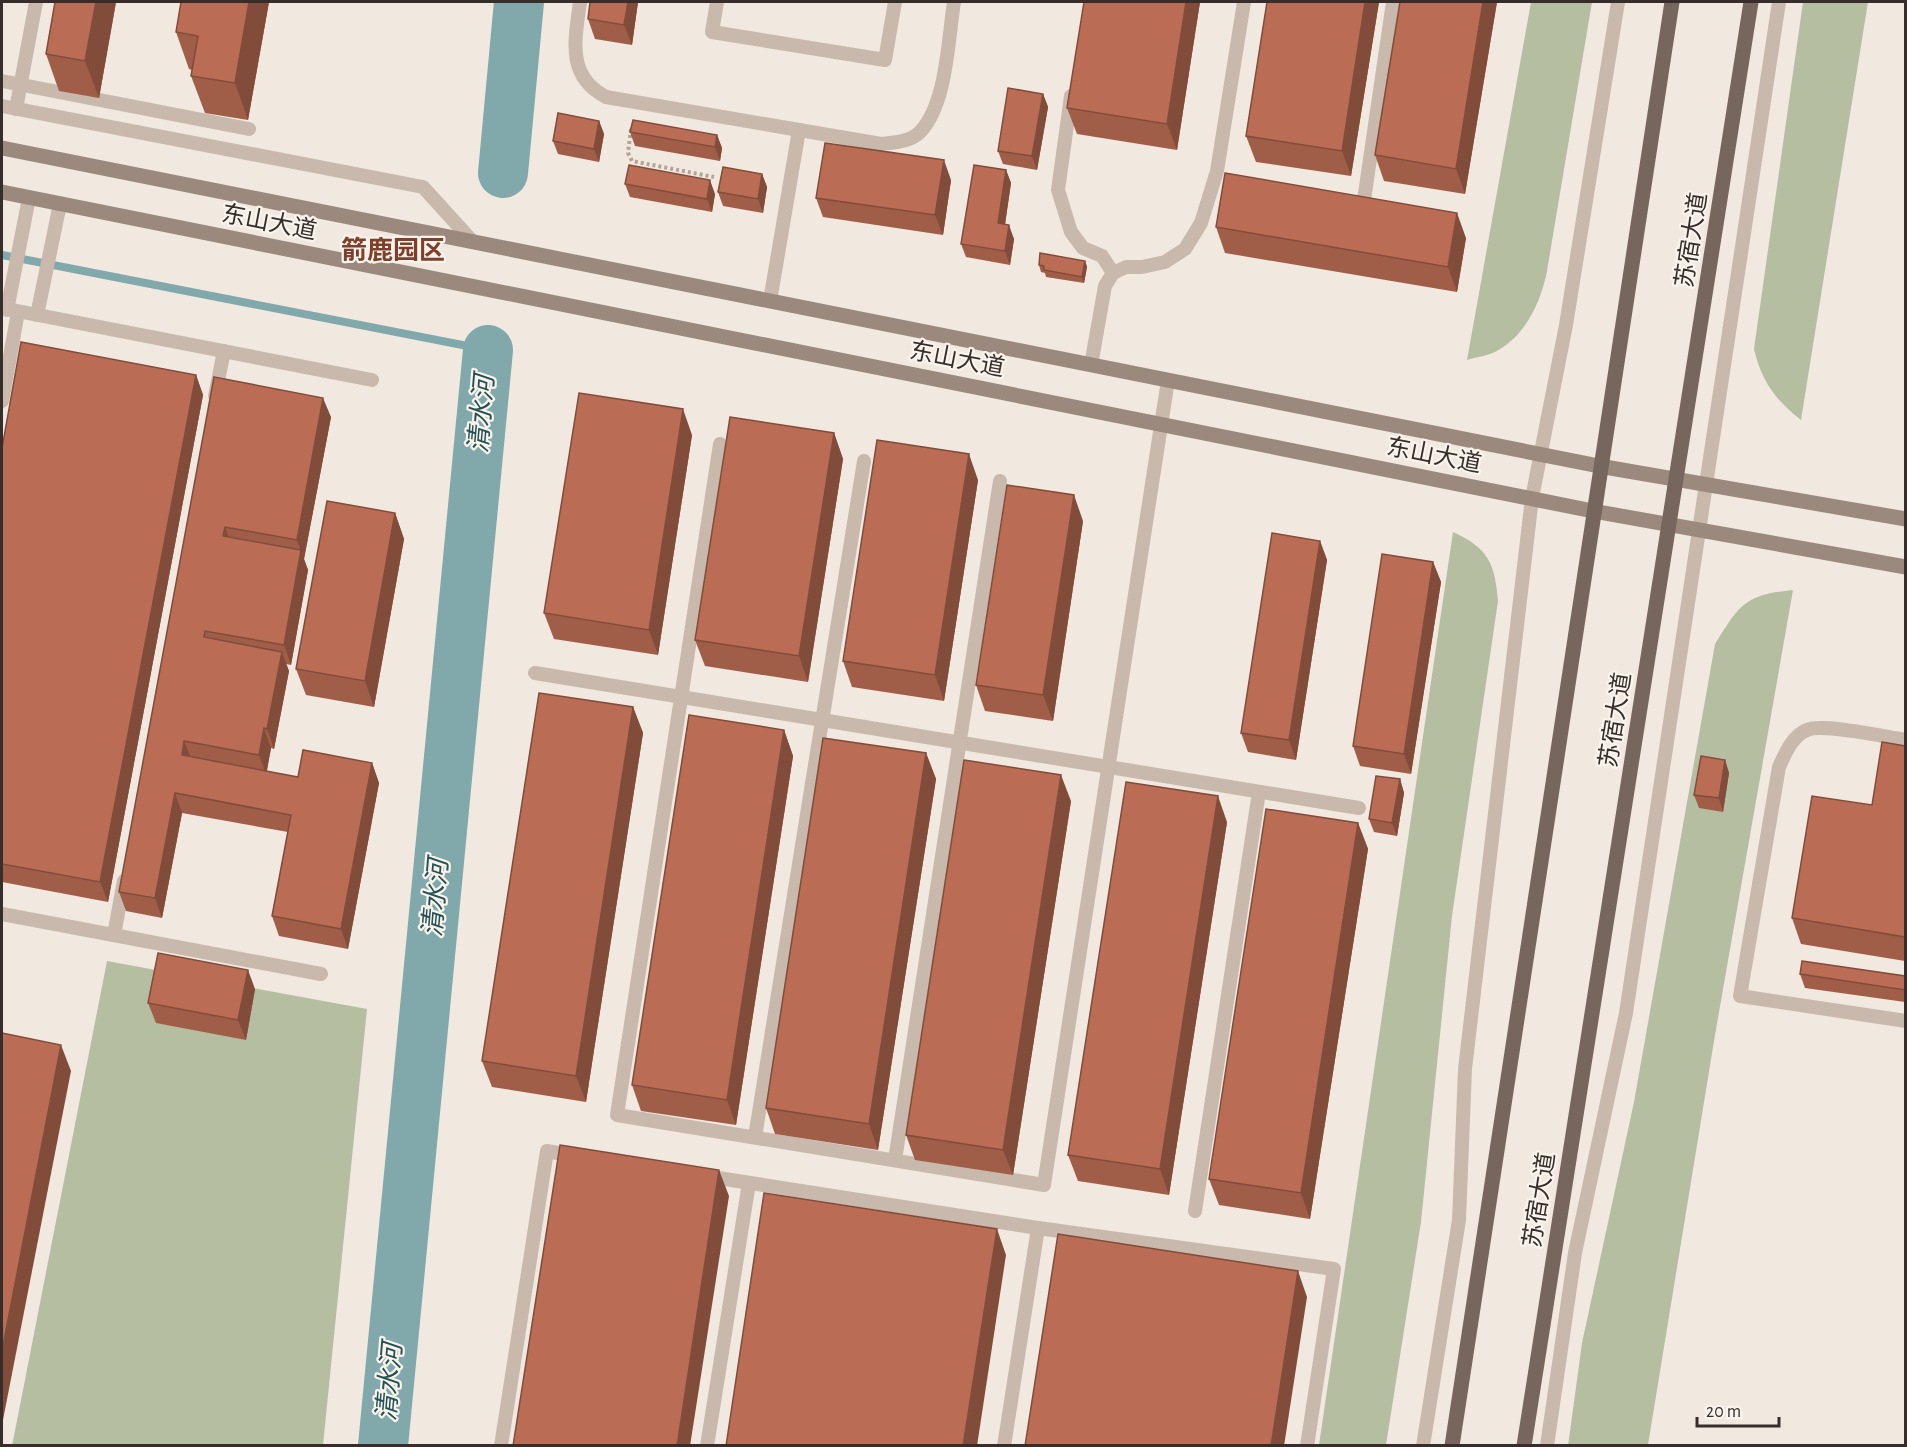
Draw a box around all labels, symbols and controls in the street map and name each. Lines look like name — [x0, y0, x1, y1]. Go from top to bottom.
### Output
street label: 苏宿大道 — [1671, 190, 1711, 289]
street label: 东山大道 — [220, 200, 319, 244]
district label: 箭鹿园区 — [341, 236, 445, 264]
street label: 东山大道 — [908, 337, 1007, 381]
water label: 清水河 — [465, 369, 499, 454]
street label: 东山大道 — [1385, 433, 1484, 477]
street label: 苏宿大道 — [1595, 670, 1635, 769]
water label: 清水河 — [419, 853, 453, 938]
street label: 苏宿大道 — [1519, 1150, 1559, 1249]
water label: 清水河 — [373, 1337, 407, 1422]
scale bar — [1697, 1390, 1780, 1428]
text: 20 m — [1706, 1403, 1741, 1421]

